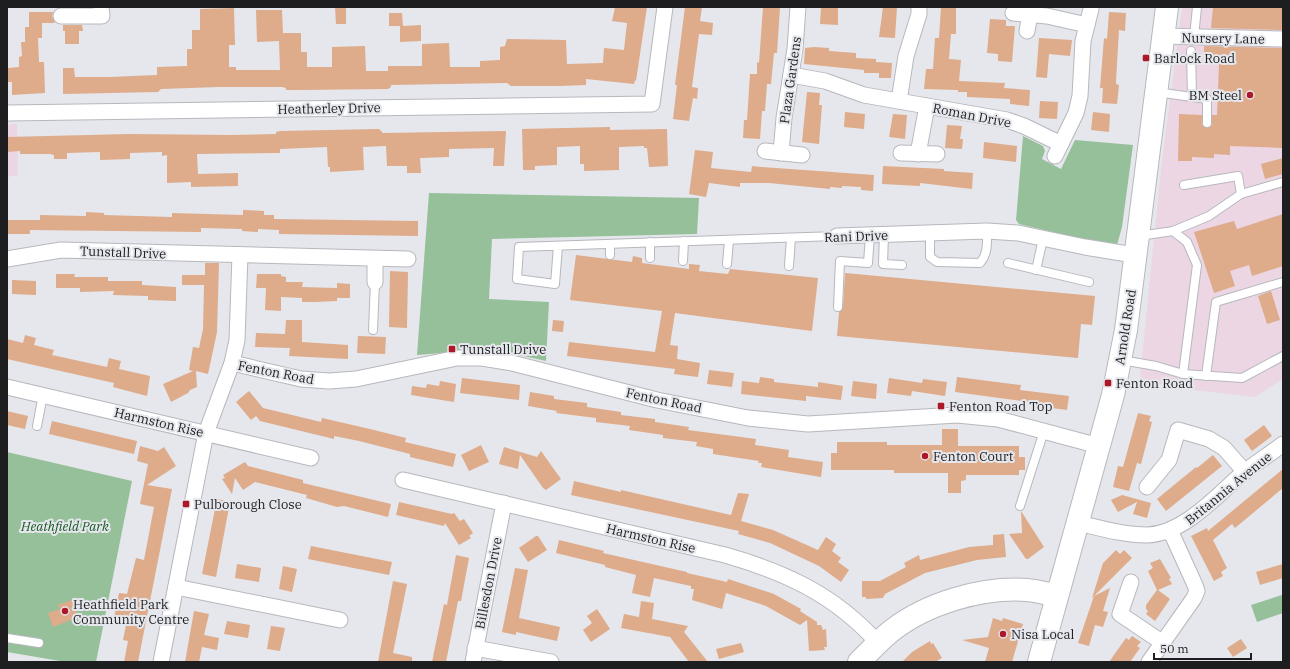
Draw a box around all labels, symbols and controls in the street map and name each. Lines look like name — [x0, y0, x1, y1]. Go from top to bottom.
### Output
street label: Nursery Lane — [1181, 29, 1265, 48]
street label: Plaza Gardens — [776, 35, 805, 125]
place label: Barlock Road — [1154, 50, 1235, 67]
marker: Barlock Road — [1141, 53, 1151, 63]
place label: BM Steel — [1189, 87, 1242, 104]
marker: BM Steel — [1245, 90, 1255, 100]
street label: Heatherley Drive — [277, 99, 381, 118]
street label: Roman Drive — [931, 100, 1013, 131]
street label: Rani Drive — [824, 227, 888, 246]
street label: Tunstall Drive — [80, 243, 166, 262]
street label: Arnold Road — [1111, 288, 1140, 366]
place label: Tunstall Drive — [460, 341, 546, 358]
marker: Tunstall Drive — [447, 344, 457, 354]
street label: Fenton Road — [236, 357, 315, 388]
place label: Fenton Road — [1116, 375, 1193, 392]
marker: Fenton Road — [1103, 378, 1113, 388]
street label: Fenton Road — [624, 384, 703, 417]
place label: Fenton Road Top — [949, 398, 1052, 415]
marker: Fenton Road Top — [936, 401, 946, 411]
street label: Harmston Rise — [113, 404, 205, 441]
place label: Fenton Court — [933, 448, 1014, 465]
street label: Britannia Avenue — [1181, 448, 1275, 529]
marker: Fenton Court — [920, 451, 930, 461]
place label: Pulborough Close — [194, 496, 302, 513]
marker: Pulborough Close — [181, 499, 191, 509]
park label: Heathfield Park — [20, 518, 109, 535]
street label: Harmston Rise — [605, 520, 697, 557]
street label: Billesdon Drive — [471, 536, 506, 631]
place label: Heathfield Park Community Centre — [73, 596, 189, 628]
marker: Heathfield Park Community Centre — [60, 606, 70, 616]
place label: Nisa Local — [1011, 626, 1075, 643]
marker: Nisa Local — [998, 629, 1008, 639]
scale bar — [1154, 635, 1251, 661]
text: 50 m — [1160, 641, 1189, 656]

